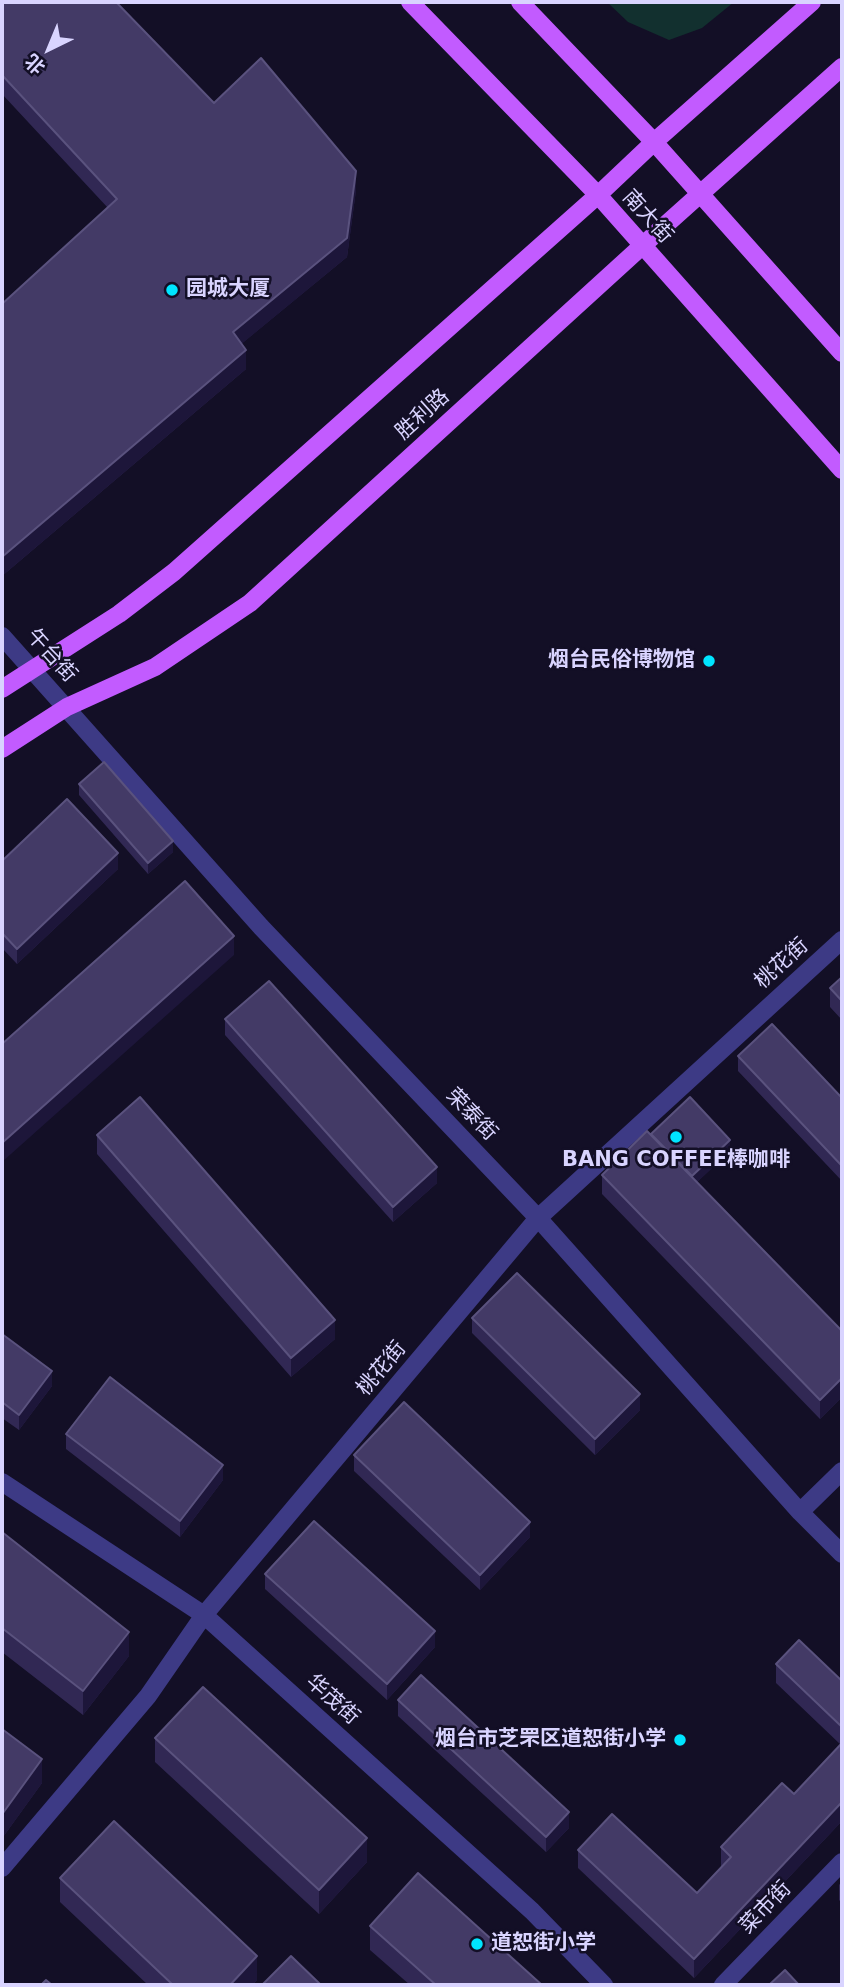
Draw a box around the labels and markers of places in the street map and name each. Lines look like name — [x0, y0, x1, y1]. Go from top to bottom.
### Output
place label: 园城大厦 — [186, 277, 270, 303]
marker: 园城大厦 — [164, 282, 180, 298]
place label: 烟台民俗博物馆 — [548, 648, 695, 674]
marker: 烟台民俗博物馆 — [701, 653, 717, 669]
marker: BANG COFFEE棒咖啡 — [668, 1129, 684, 1145]
place label: BANG COFFEE棒咖啡 — [562, 1148, 790, 1174]
place label: 烟台市芝罘区道恕街小学 — [435, 1727, 666, 1753]
marker: 烟台市芝罘区道恕街小学 — [672, 1732, 688, 1748]
place label: 道恕街小学 — [491, 1931, 596, 1957]
marker: 道恕街小学 — [469, 1936, 485, 1952]

